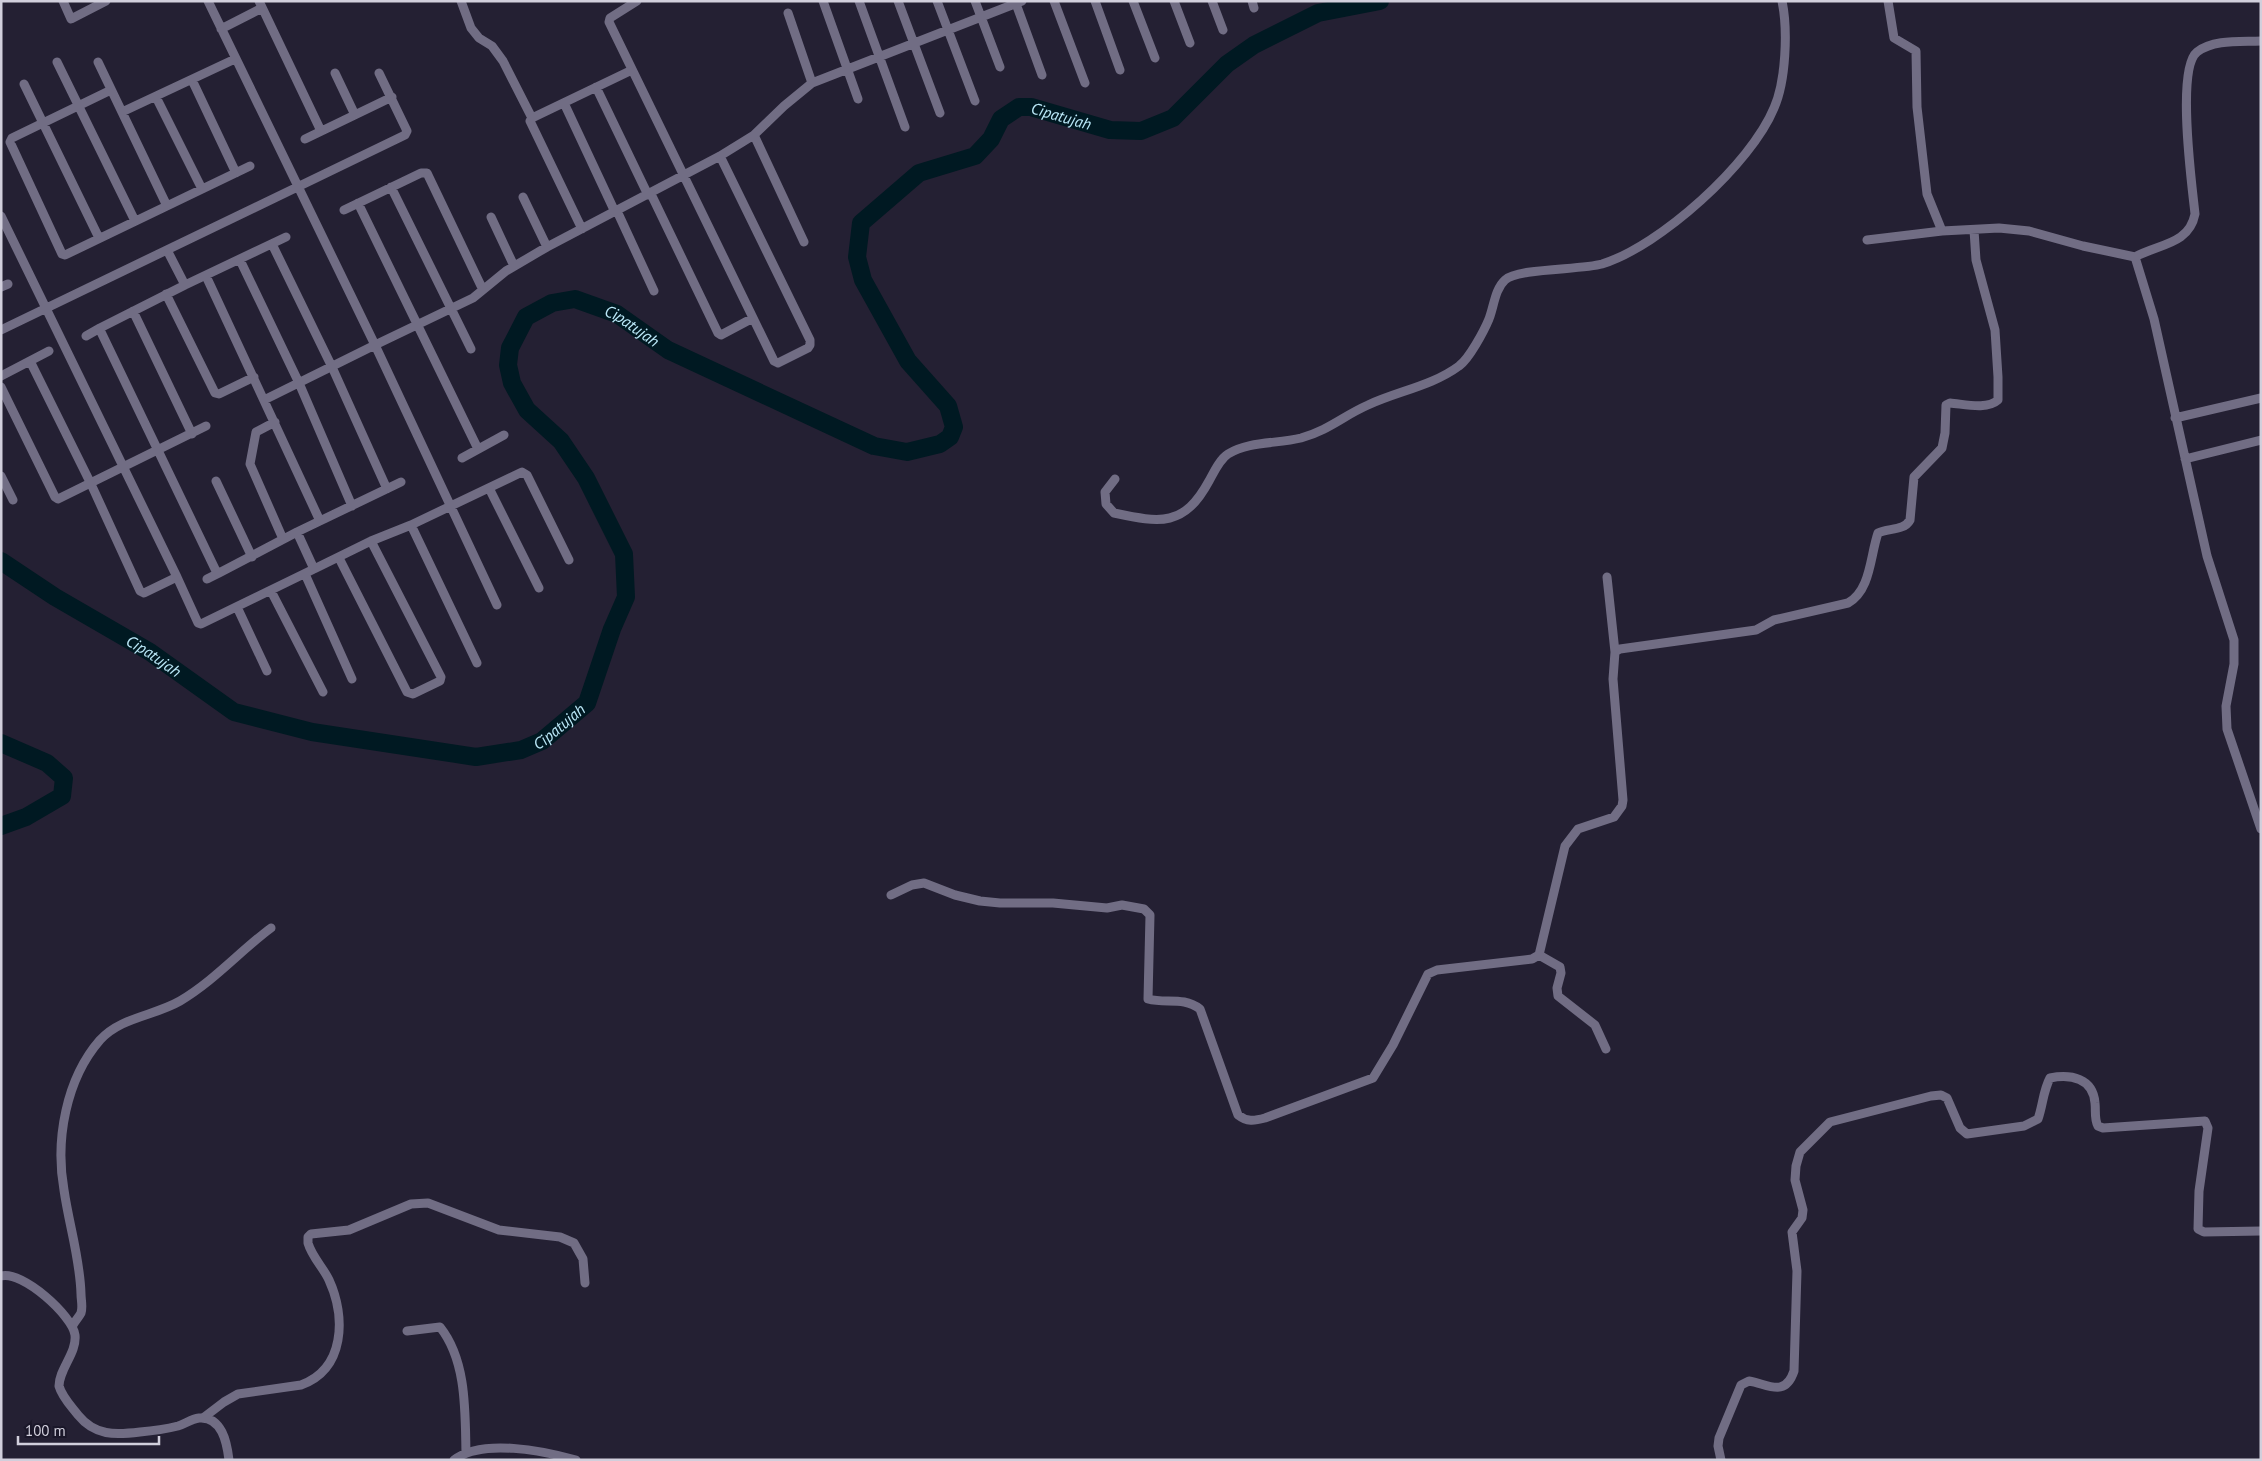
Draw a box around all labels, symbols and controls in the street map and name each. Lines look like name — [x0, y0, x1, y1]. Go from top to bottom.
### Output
water label: Cipatujah — [1029, 98, 1094, 134]
water label: Cipatujah — [602, 301, 663, 351]
water label: Cipatujah — [123, 631, 185, 681]
water label: Cipatujah — [530, 699, 589, 754]
scale bar — [18, 1414, 159, 1446]
text: 100 m — [25, 1421, 66, 1440]

